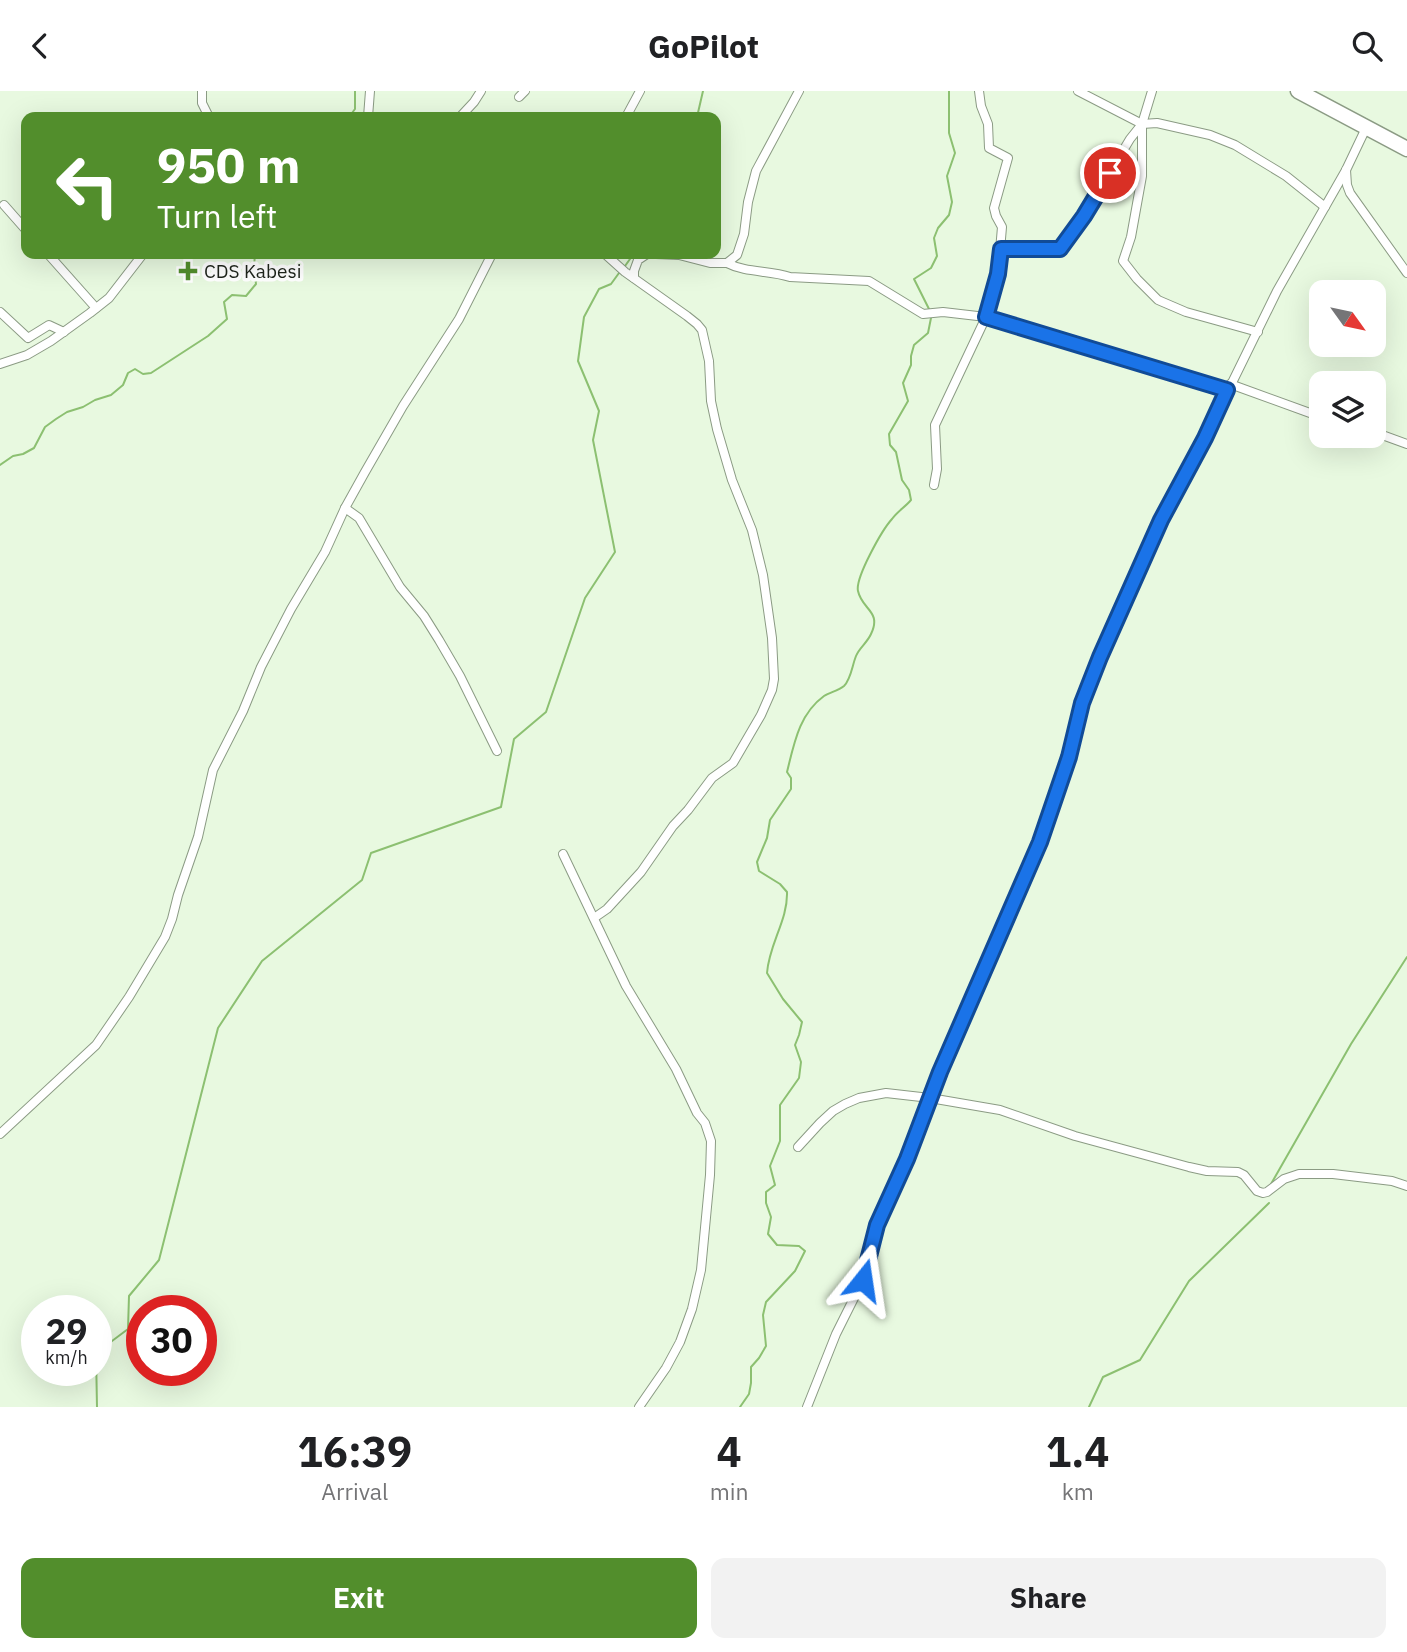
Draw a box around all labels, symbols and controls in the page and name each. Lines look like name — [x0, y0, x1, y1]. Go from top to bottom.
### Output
text: GoPilot — [648, 25, 759, 67]
icon: back — [21, 27, 59, 65]
icon: search — [1348, 27, 1386, 65]
text: 950 m — [157, 133, 301, 196]
icon: left — [42, 140, 133, 231]
pin — [1080, 143, 1140, 203]
icon: arrive — [1091, 154, 1129, 192]
text: Turn left — [157, 195, 277, 237]
place label: CDS Kabesi — [204, 259, 301, 283]
marker: CDS Kabesi — [178, 261, 198, 281]
north arrow — [1309, 280, 1386, 357]
map controls — [1309, 280, 1386, 448]
button: layers — [1309, 371, 1386, 448]
position arrow — [826, 1243, 900, 1317]
speed limit sign: 30 — [126, 1295, 217, 1386]
text: 29 — [45, 1308, 88, 1354]
text: km/h — [45, 1346, 88, 1369]
text: 16:39 — [298, 1424, 412, 1479]
text: 4 — [717, 1424, 742, 1479]
text: 1.4 — [1046, 1424, 1110, 1479]
text: Arrival — [321, 1476, 388, 1506]
text: min — [710, 1476, 749, 1506]
text: km — [1062, 1476, 1094, 1506]
button: Exit — [21, 1558, 697, 1638]
button: Share — [711, 1558, 1386, 1638]

